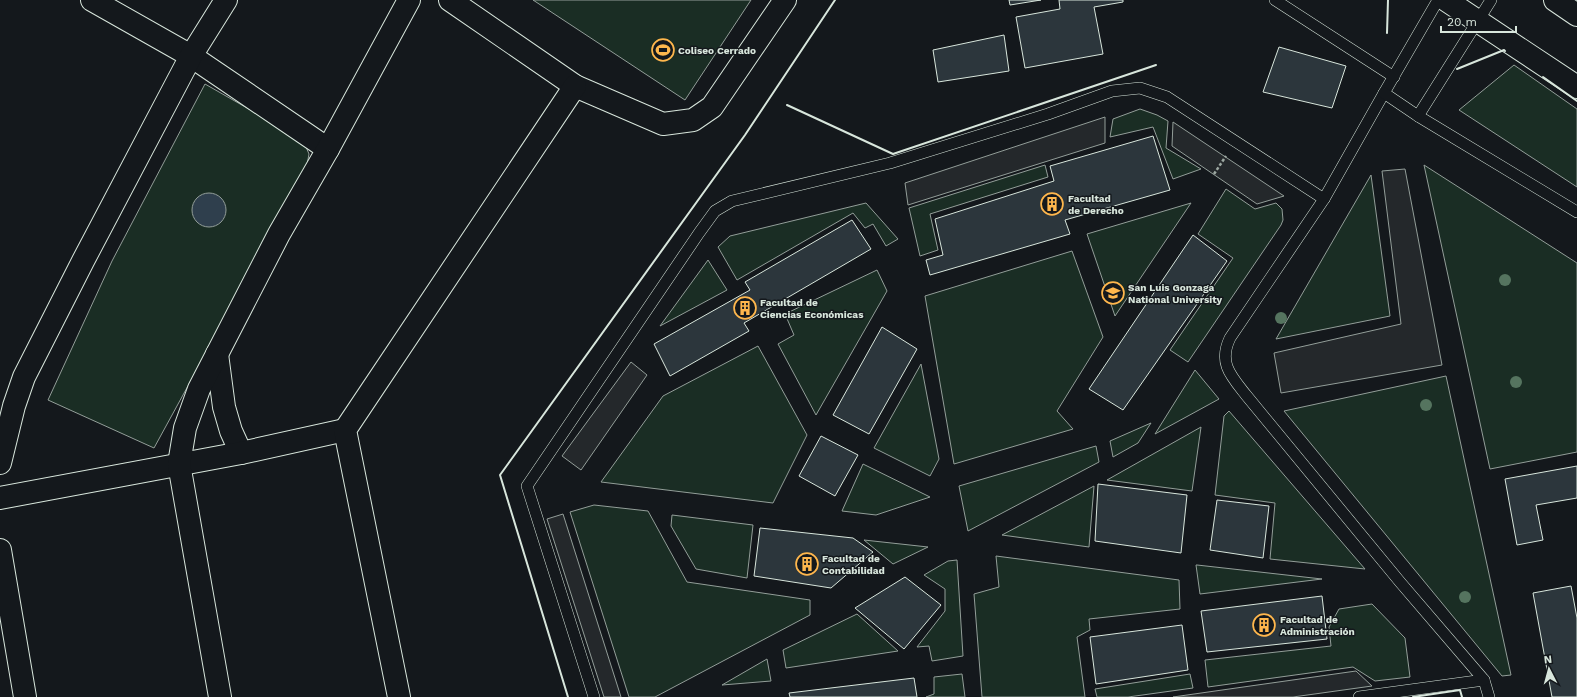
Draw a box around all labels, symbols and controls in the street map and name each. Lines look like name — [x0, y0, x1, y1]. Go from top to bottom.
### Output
scale bar — [1441, 8, 1516, 34]
text: 20 m — [1447, 15, 1477, 29]
sports icon: Coliseo Cerrado — [650, 37, 676, 63]
place label: Coliseo Cerrado — [678, 45, 756, 56]
building icon: Facultad de Derecho — [1039, 191, 1065, 217]
place label: Facultad de Derecho — [1068, 193, 1124, 216]
school or university icon: San Luis Gonzaga National University — [1100, 280, 1126, 306]
place label: San Luis Gonzaga National University — [1128, 282, 1223, 305]
building icon: Facultad de Ciencias Económicas — [732, 295, 758, 321]
place label: Facultad de Ciencias Económicas — [760, 297, 864, 320]
building icon: Facultad de Contabilidad — [794, 551, 820, 577]
place label: Facultad de Contabilidad — [822, 553, 885, 576]
building icon: Facultad de Administración — [1251, 612, 1277, 638]
place label: Facultad de Administración — [1280, 614, 1355, 637]
north arrow — [1529, 649, 1569, 689]
text: N — [1543, 653, 1553, 666]

